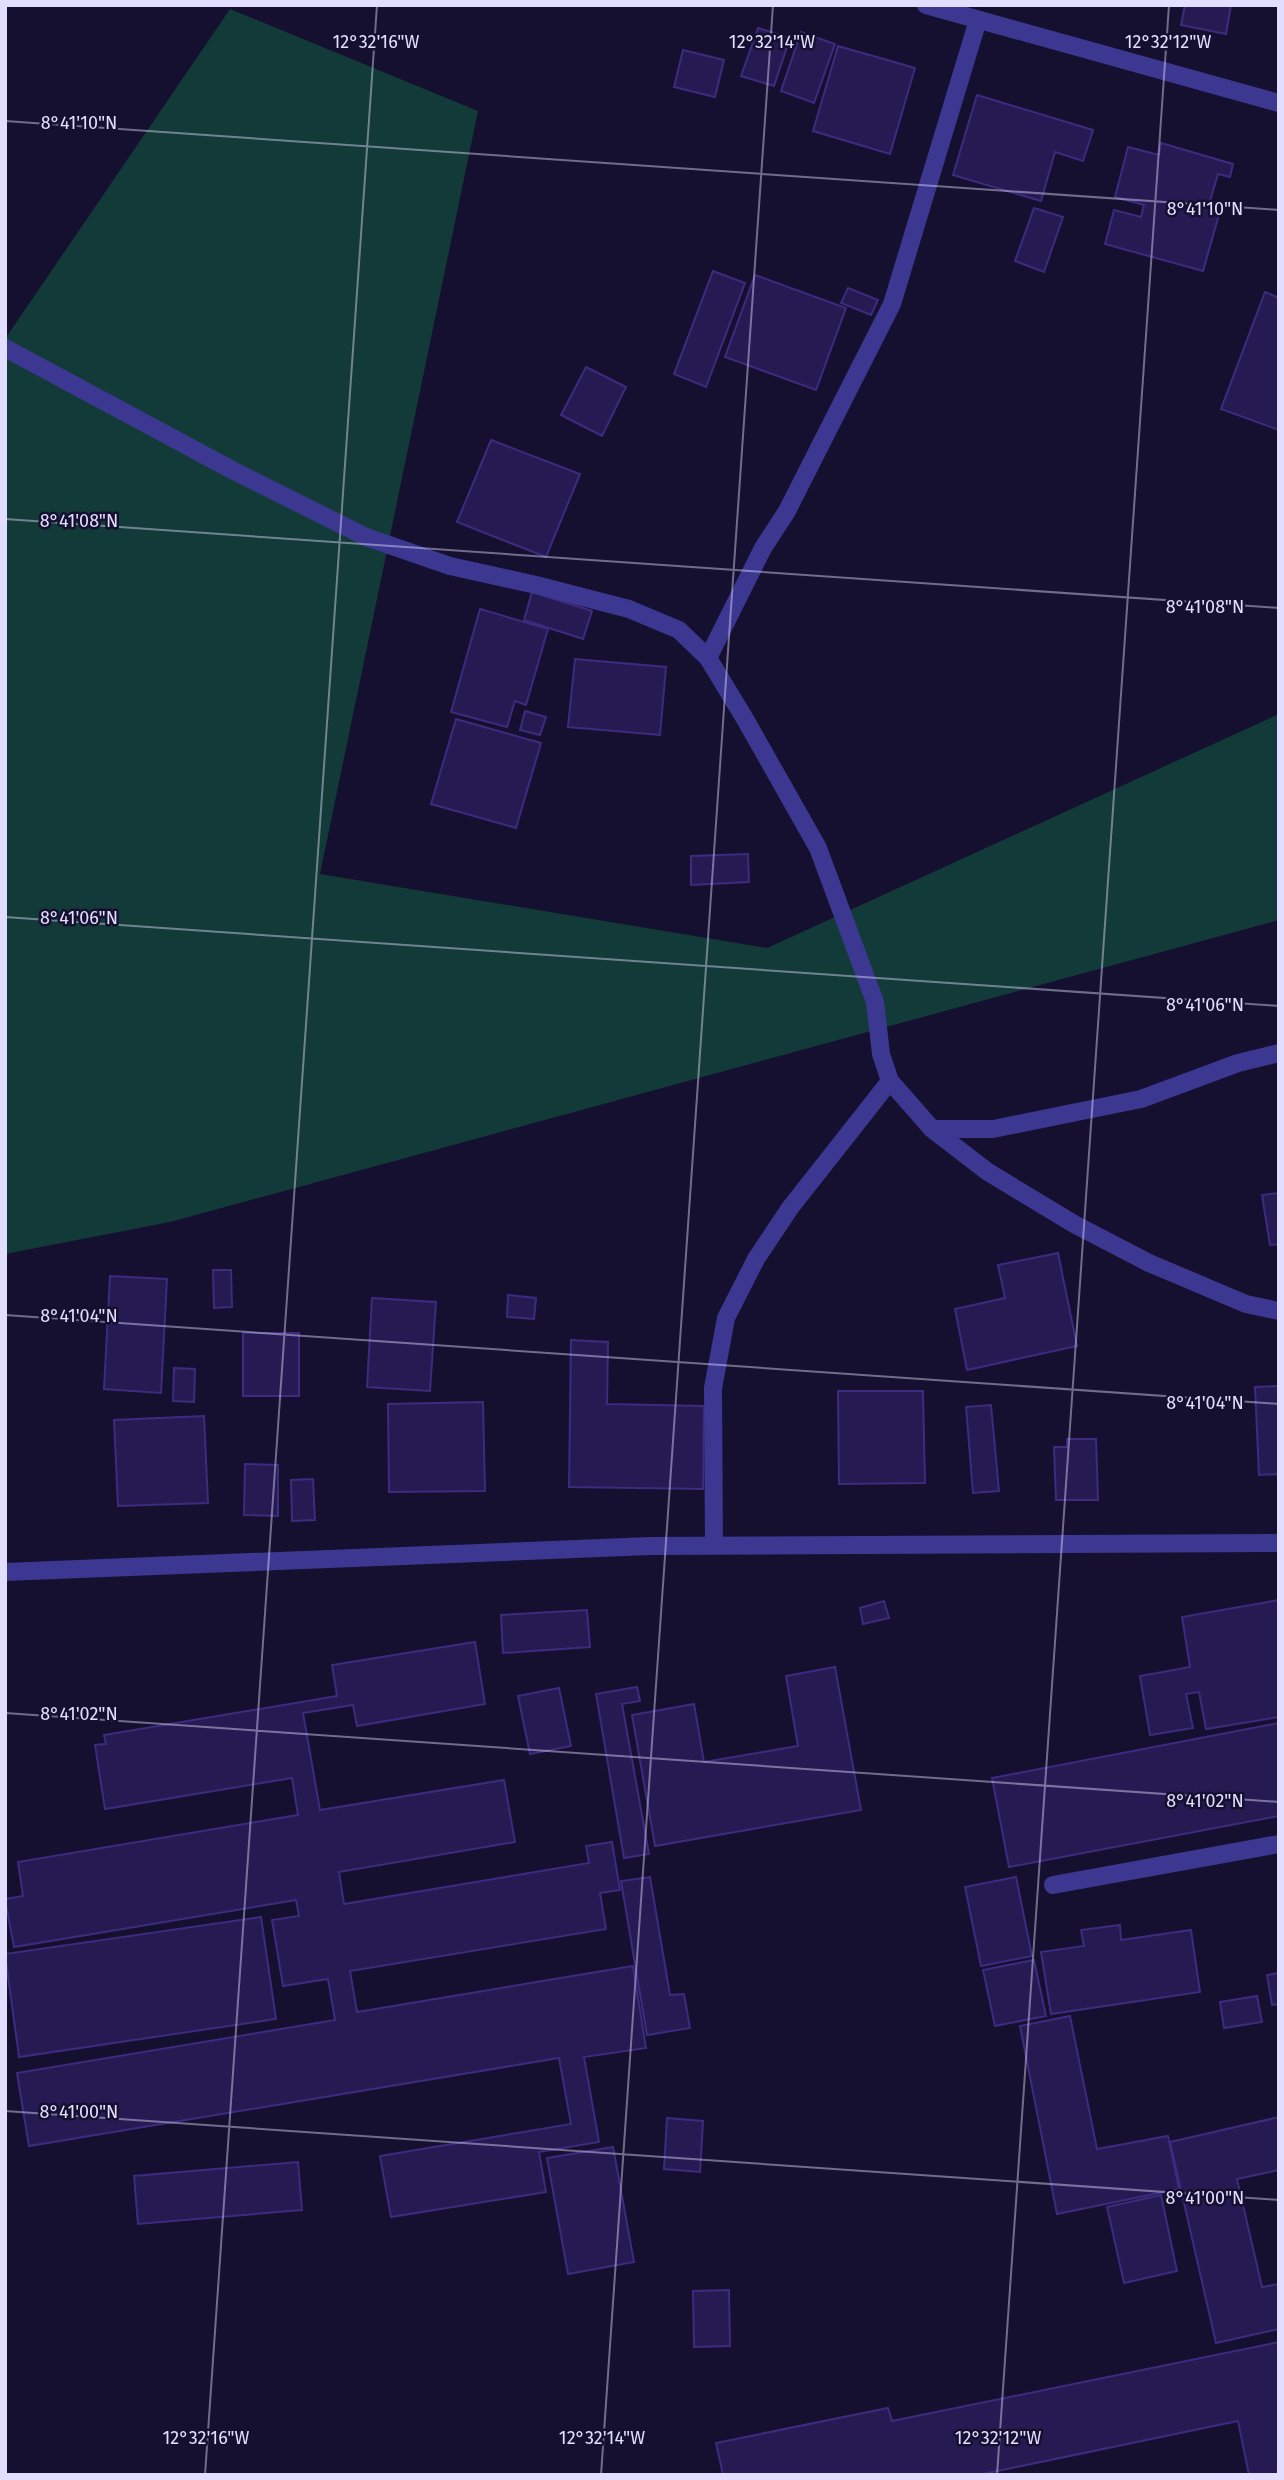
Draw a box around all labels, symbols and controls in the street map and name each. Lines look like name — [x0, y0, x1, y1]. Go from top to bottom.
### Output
text: 12°32'16"W — [333, 31, 420, 53]
text: 12°32'14"W — [729, 31, 815, 53]
text: 12°32'12"W — [1125, 31, 1211, 53]
text: 8°41'10"N — [41, 112, 117, 134]
text: 8°41'10"N — [1167, 198, 1243, 220]
text: 8°41'08"N — [40, 510, 118, 532]
text: 8°41'08"N — [1166, 596, 1244, 618]
text: 8°41'06"N — [40, 907, 118, 929]
text: 8°41'06"N — [1166, 994, 1244, 1016]
text: 8°41'04"N — [40, 1305, 118, 1327]
text: 8°41'04"N — [1166, 1392, 1244, 1414]
text: 8°41'02"N — [40, 1703, 118, 1725]
text: 8°41'02"N — [1166, 1790, 1244, 1812]
text: 8°41'00"N — [40, 2101, 118, 2123]
text: 8°41'00"N — [1166, 2187, 1244, 2209]
text: 12°32'16"W — [163, 2427, 250, 2449]
text: 12°32'14"W — [559, 2427, 645, 2449]
text: 12°32'12"W — [955, 2427, 1041, 2449]

